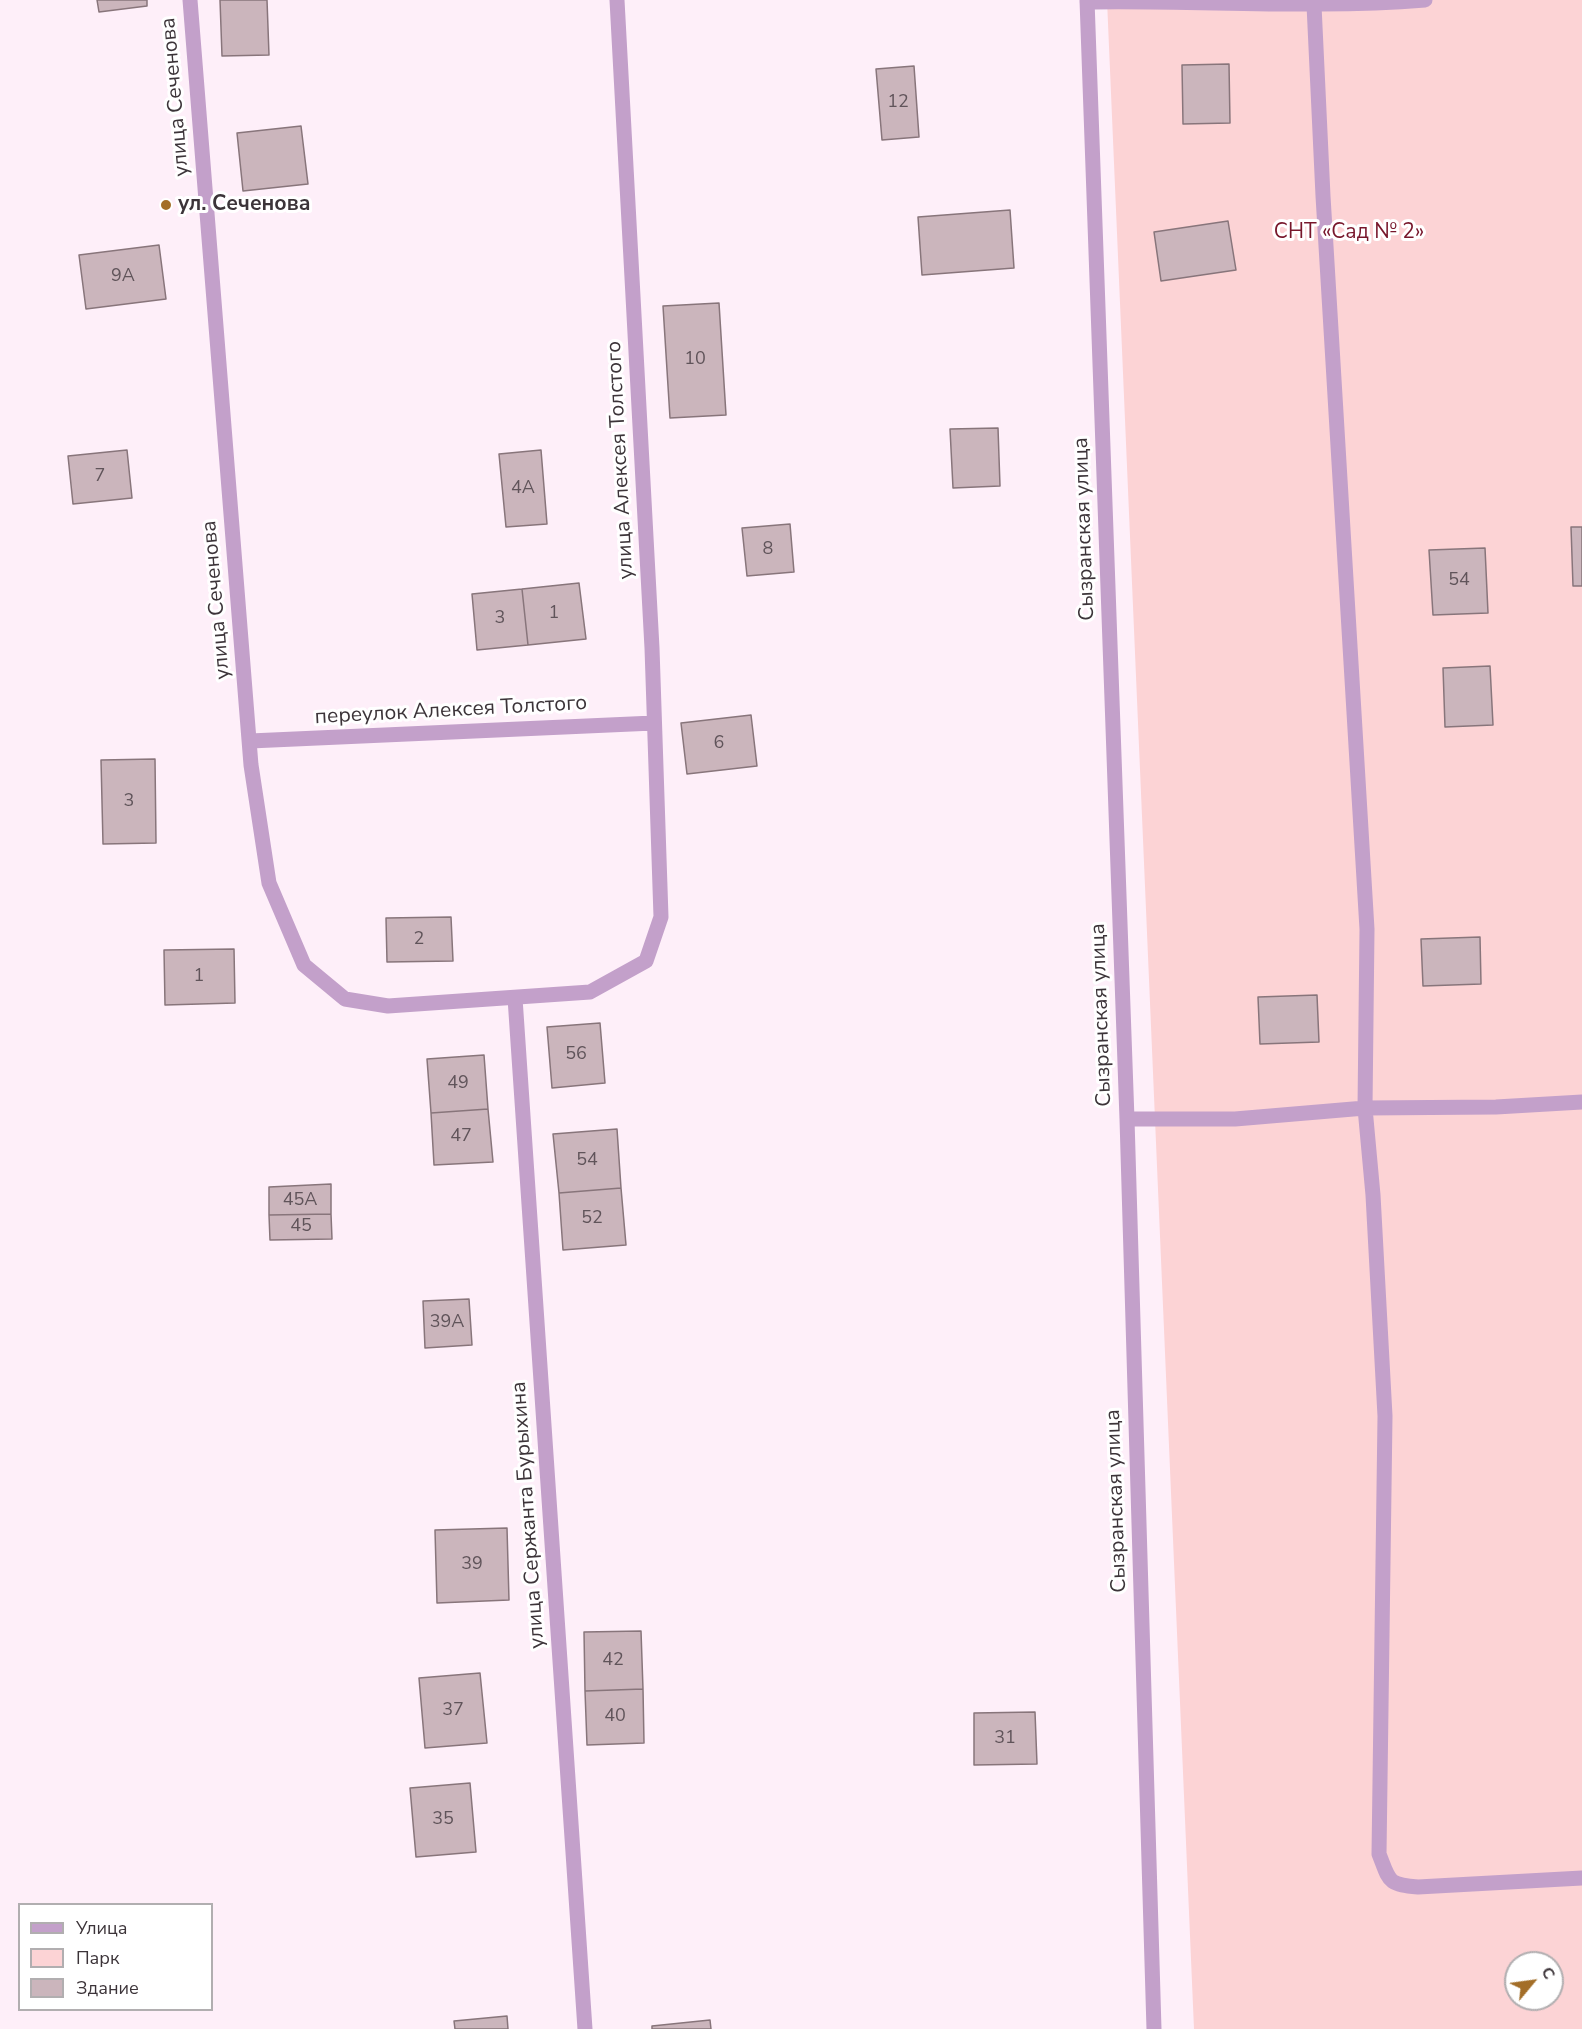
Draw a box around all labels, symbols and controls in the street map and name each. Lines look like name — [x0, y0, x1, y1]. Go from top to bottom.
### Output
street label: улица Сеченова — [157, 17, 195, 177]
house number: 12 — [887, 92, 909, 114]
place label: ул. Сеченова — [178, 192, 310, 218]
marker: ул. Сеченова — [159, 198, 173, 212]
park label: СНТ «Сад № 2» — [1274, 220, 1424, 246]
house number: 9А — [111, 266, 135, 288]
street label: улица Алексея Толстого — [602, 340, 640, 580]
house number: 10 — [684, 349, 706, 371]
street label: Сызранская улица — [1069, 437, 1101, 621]
house number: 7 — [95, 466, 105, 488]
house number: 4А — [511, 478, 535, 500]
street label: улица Сеченова — [198, 520, 236, 680]
house number: 8 — [763, 539, 773, 561]
house number: 54 — [1448, 570, 1470, 592]
house number: 1 — [549, 603, 559, 625]
house number: 3 — [495, 608, 505, 630]
street label: переулок Алексея Толстого — [314, 691, 588, 731]
house number: 6 — [714, 733, 724, 755]
house number: 3 — [124, 791, 134, 813]
street label: Сызранская улица — [1086, 923, 1118, 1107]
house number: 2 — [414, 929, 424, 951]
house number: 1 — [194, 966, 204, 988]
house number: 56 — [565, 1044, 587, 1066]
house number: 49 — [447, 1073, 469, 1095]
house number: 47 — [450, 1126, 472, 1148]
house number: 54 — [576, 1150, 598, 1172]
house number: 45А — [283, 1190, 317, 1212]
house number: 52 — [581, 1208, 603, 1230]
house number: 45 — [290, 1216, 312, 1238]
house number: 39А — [430, 1312, 464, 1334]
street label: улица Сержанта Бурыхина — [507, 1381, 551, 1649]
street label: Сызранская улица — [1101, 1409, 1133, 1593]
house number: 39 — [461, 1554, 483, 1576]
house number: 42 — [602, 1650, 624, 1672]
house number: 37 — [442, 1700, 464, 1722]
house number: 40 — [604, 1706, 626, 1728]
house number: 31 — [994, 1728, 1016, 1750]
house number: 35 — [432, 1809, 454, 1831]
legend — [18, 1903, 213, 2011]
text: Улица — [76, 1916, 127, 1940]
text: Парк — [76, 1946, 119, 1970]
north arrow — [1504, 1951, 1564, 2011]
text: С — [1536, 1963, 1560, 1983]
text: Здание — [76, 1976, 139, 2000]

